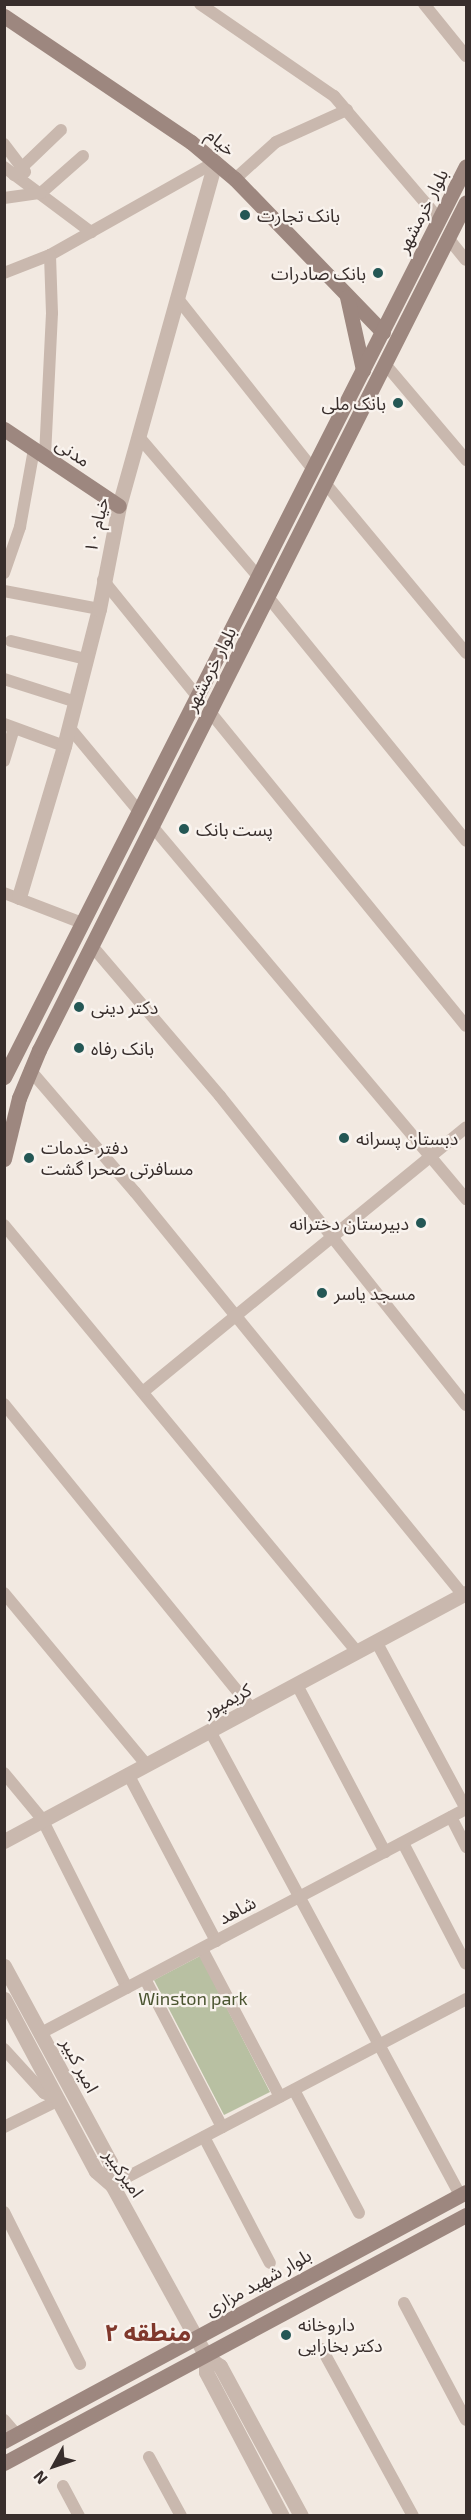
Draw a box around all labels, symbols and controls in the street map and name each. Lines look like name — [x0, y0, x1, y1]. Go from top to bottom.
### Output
street label: خیام — [202, 124, 240, 160]
street label: بلوار خرمشهر — [392, 165, 452, 257]
place label: بانک تجارت — [257, 204, 340, 226]
marker: بانک تجارت — [238, 208, 252, 222]
place label: بانک صادرات — [271, 262, 366, 284]
marker: بانک صادرات — [371, 266, 385, 280]
place label: بانک ملی — [321, 392, 386, 414]
marker: بانک ملی — [391, 396, 405, 410]
street label: مدنی — [52, 433, 94, 471]
street label: خیام ۱۰ — [79, 495, 113, 555]
street label: بلوار خرمشهر — [180, 623, 240, 715]
place label: پست بانک — [196, 818, 273, 840]
marker: پست بانک — [177, 822, 191, 836]
place label: دکتر دینی — [91, 996, 158, 1018]
marker: دکتر دینی — [72, 1000, 86, 1014]
place label: بانک رفاه — [91, 1037, 154, 1059]
marker: بانک رفاه — [72, 1041, 86, 1055]
place label: دبستان پسرانه — [356, 1127, 458, 1149]
marker: دبستان پسرانه — [337, 1131, 351, 1145]
place label: دفتر خدمات مسافرتی صحرا گشت — [41, 1137, 193, 1180]
marker: دفتر خدمات مسافرتی صحرا گشت — [22, 1151, 36, 1165]
place label: دبیرستان دخترانه — [289, 1212, 409, 1234]
marker: دبیرستان دخترانه — [414, 1216, 428, 1230]
place label: مسجد یاسر — [334, 1282, 416, 1304]
marker: مسجد یاسر — [315, 1286, 329, 1300]
street label: کریمپور — [199, 1678, 255, 1722]
street label: شاهد — [215, 1891, 259, 1929]
park label: Winston park — [138, 1987, 248, 2009]
street label: امیر کبیر — [57, 2034, 103, 2096]
street label: امیرکبیر — [100, 2145, 148, 2201]
street label: بلوار شهید مزاری — [201, 2244, 315, 2320]
place label: داروخانه دکتر بخارایی — [298, 2314, 382, 2356]
district label: منطقه ۲ — [105, 2318, 191, 2346]
marker: داروخانه دکتر بخارایی — [279, 2328, 293, 2342]
north arrow — [24, 2436, 84, 2496]
text: N — [29, 2467, 51, 2488]

